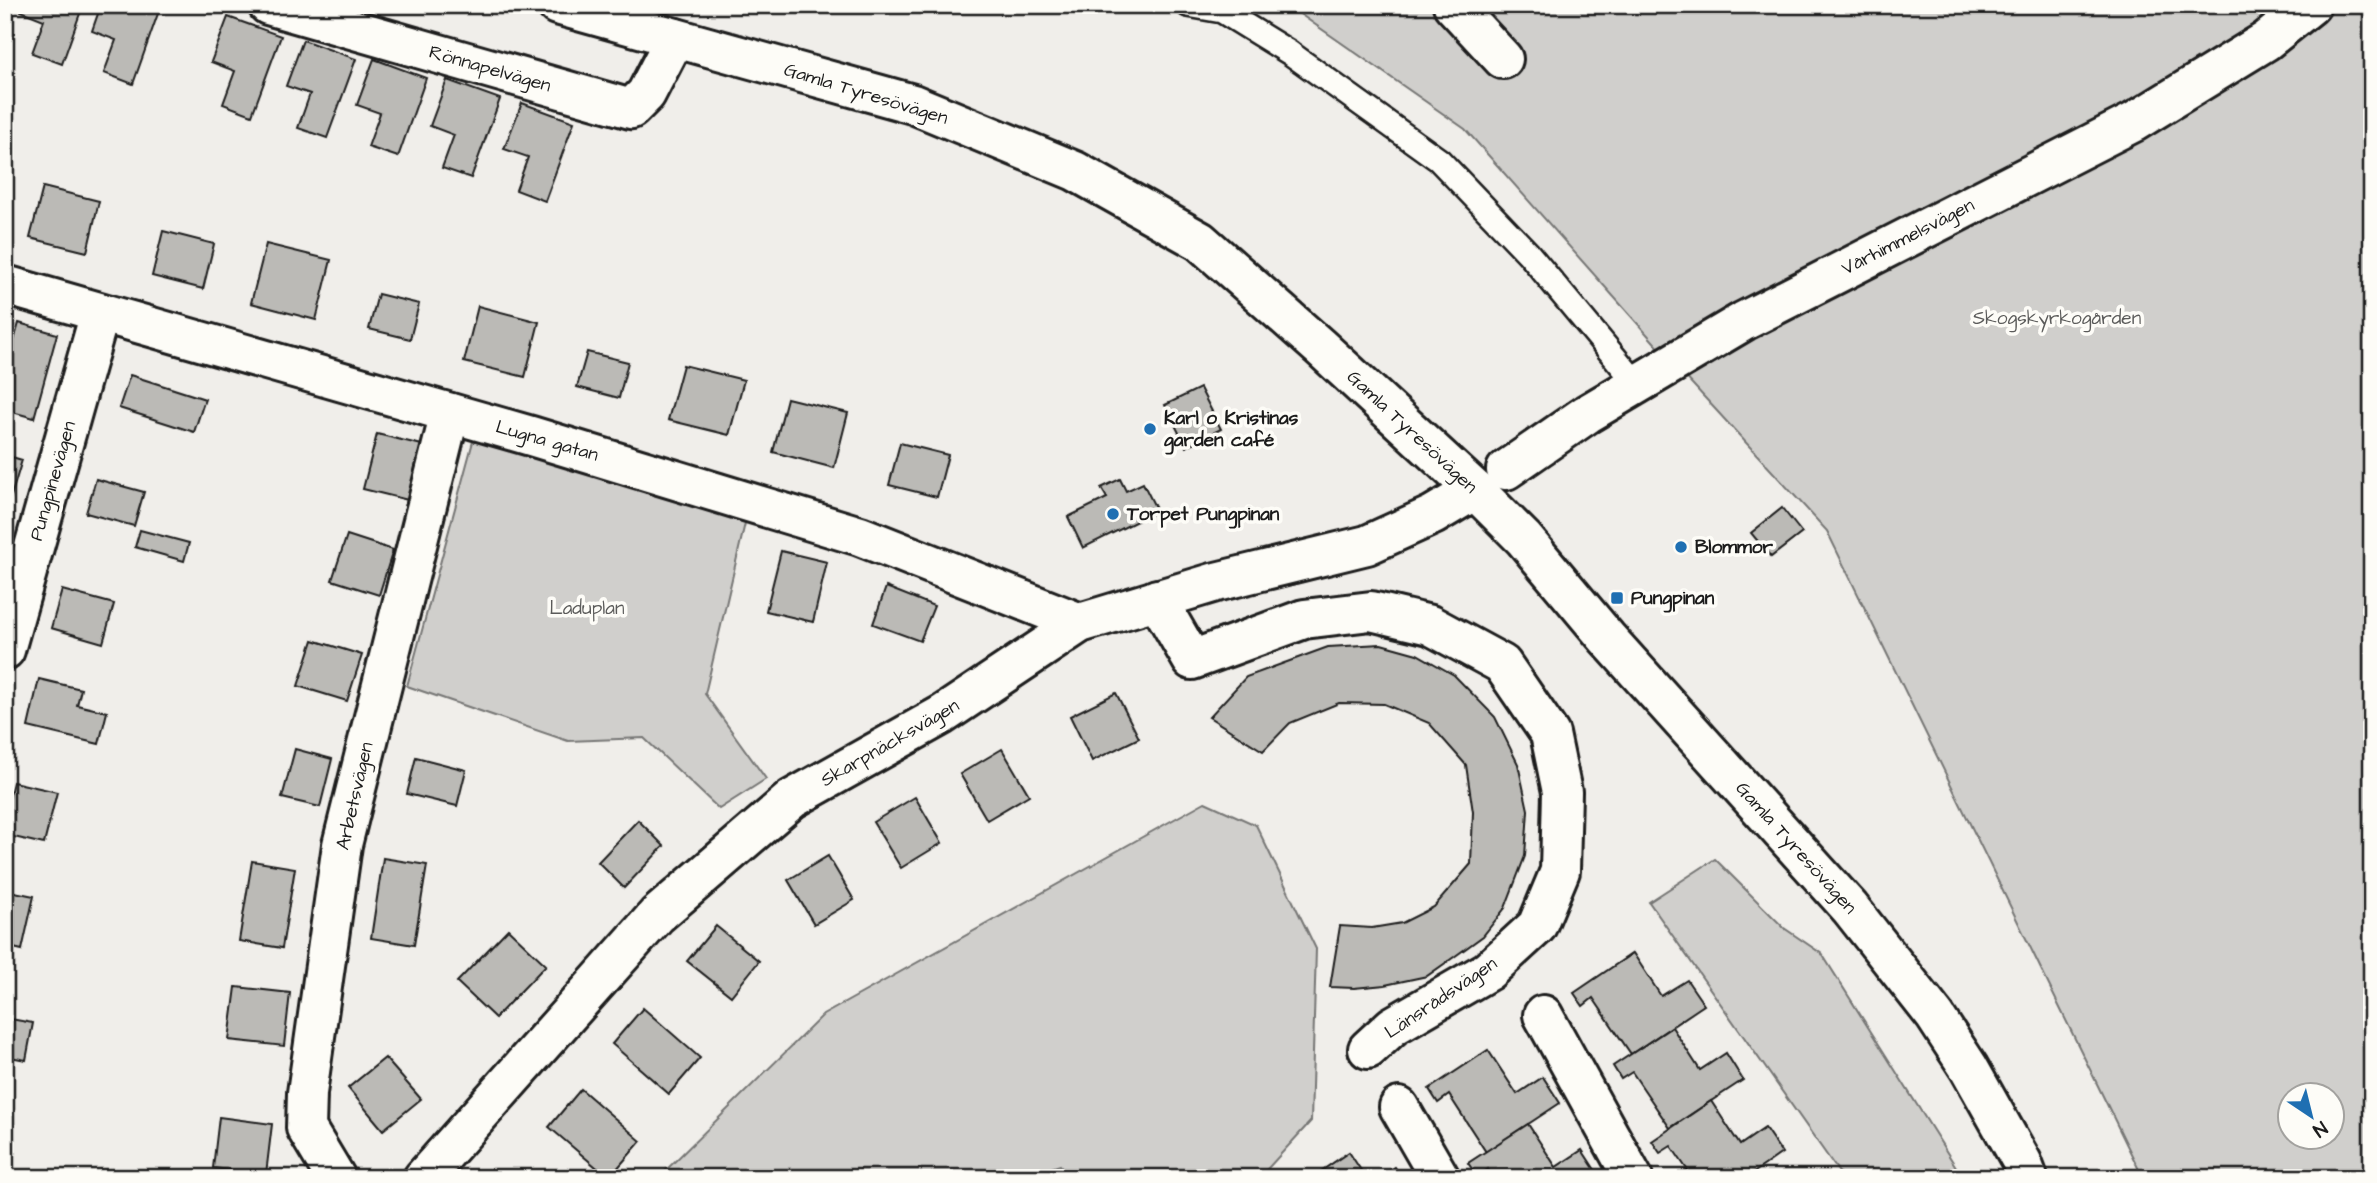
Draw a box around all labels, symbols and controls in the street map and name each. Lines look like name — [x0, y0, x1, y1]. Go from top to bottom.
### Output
street label: Rönnapelvägen — [426, 39, 554, 100]
street label: Gamla Tyresövägen — [780, 56, 951, 133]
street label: Vårhimmelsvägen — [1837, 192, 1980, 283]
park label: Skogskyrkogården — [1973, 305, 2141, 333]
street label: Gamla Tyresövägen — [1340, 364, 1483, 501]
place label: Karl o Kristinas garden café — [1164, 405, 1299, 455]
street label: Lugna gatan — [492, 413, 602, 470]
street label: Pungpinevägen — [23, 418, 84, 544]
marker: Karl o Kristinas garden café — [1142, 421, 1158, 437]
place label: Torpet Pungpinan — [1126, 501, 1280, 529]
marker: Torpet Pungpinan — [1105, 506, 1121, 522]
place label: Blommor — [1695, 534, 1773, 561]
marker: Blommor — [1673, 539, 1689, 555]
place label: Pungpinan — [1631, 585, 1715, 613]
marker: Pungpinan — [1609, 590, 1625, 606]
park label: Laduplan — [550, 595, 624, 622]
street label: Skarpnäcksvägen — [816, 692, 965, 795]
street label: Arbetsvägen — [329, 739, 381, 853]
street label: Gamla Tyresövägen — [1728, 776, 1863, 921]
street label: Länsrådsvägen — [1379, 950, 1503, 1046]
north arrow — [2276, 1082, 2346, 1152]
text: N — [2307, 1114, 2333, 1143]

